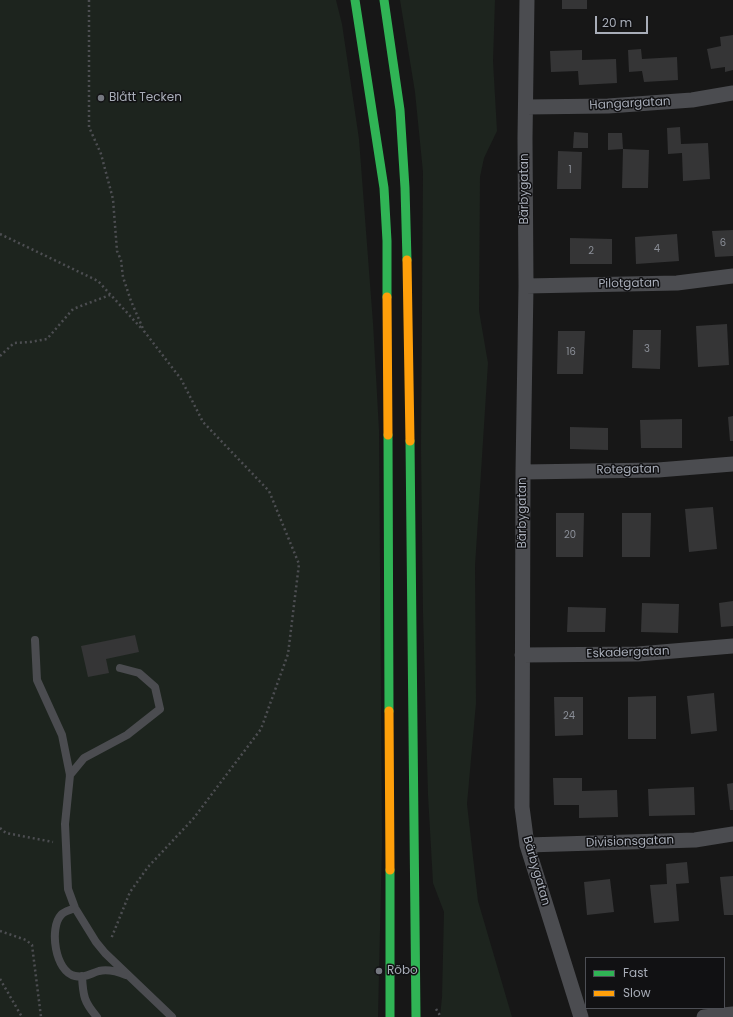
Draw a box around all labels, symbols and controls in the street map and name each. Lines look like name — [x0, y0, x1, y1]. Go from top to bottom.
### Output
scale bar — [597, 8, 650, 34]
text: 20 m — [602, 14, 632, 31]
place label: Blått Tecken — [109, 91, 182, 105]
marker: Blått Tecken — [96, 93, 106, 103]
street label: Hangargatan — [589, 95, 671, 113]
street label: Bärbygatan — [518, 153, 532, 225]
house number: 1 — [568, 164, 572, 176]
house number: 6 — [720, 237, 726, 249]
house number: 4 — [654, 243, 660, 255]
house number: 2 — [588, 245, 594, 257]
street label: Pilotgatan — [598, 276, 660, 292]
house number: 3 — [644, 343, 650, 355]
house number: 16 — [566, 346, 576, 358]
street label: Rotegatan — [596, 462, 660, 478]
street label: Bärbygatan — [516, 477, 530, 549]
house number: 20 — [564, 529, 576, 541]
street label: Eskadergatan — [586, 644, 670, 662]
house number: 24 — [563, 710, 575, 722]
street label: Divisionsgatan — [586, 833, 674, 851]
street label: Bärbygatan — [519, 835, 553, 907]
legend — [585, 957, 725, 1009]
place label: Röbo — [387, 964, 418, 978]
text: Fast — [623, 964, 648, 981]
marker: Röbo — [374, 966, 384, 976]
text: Slow — [623, 984, 651, 1001]

